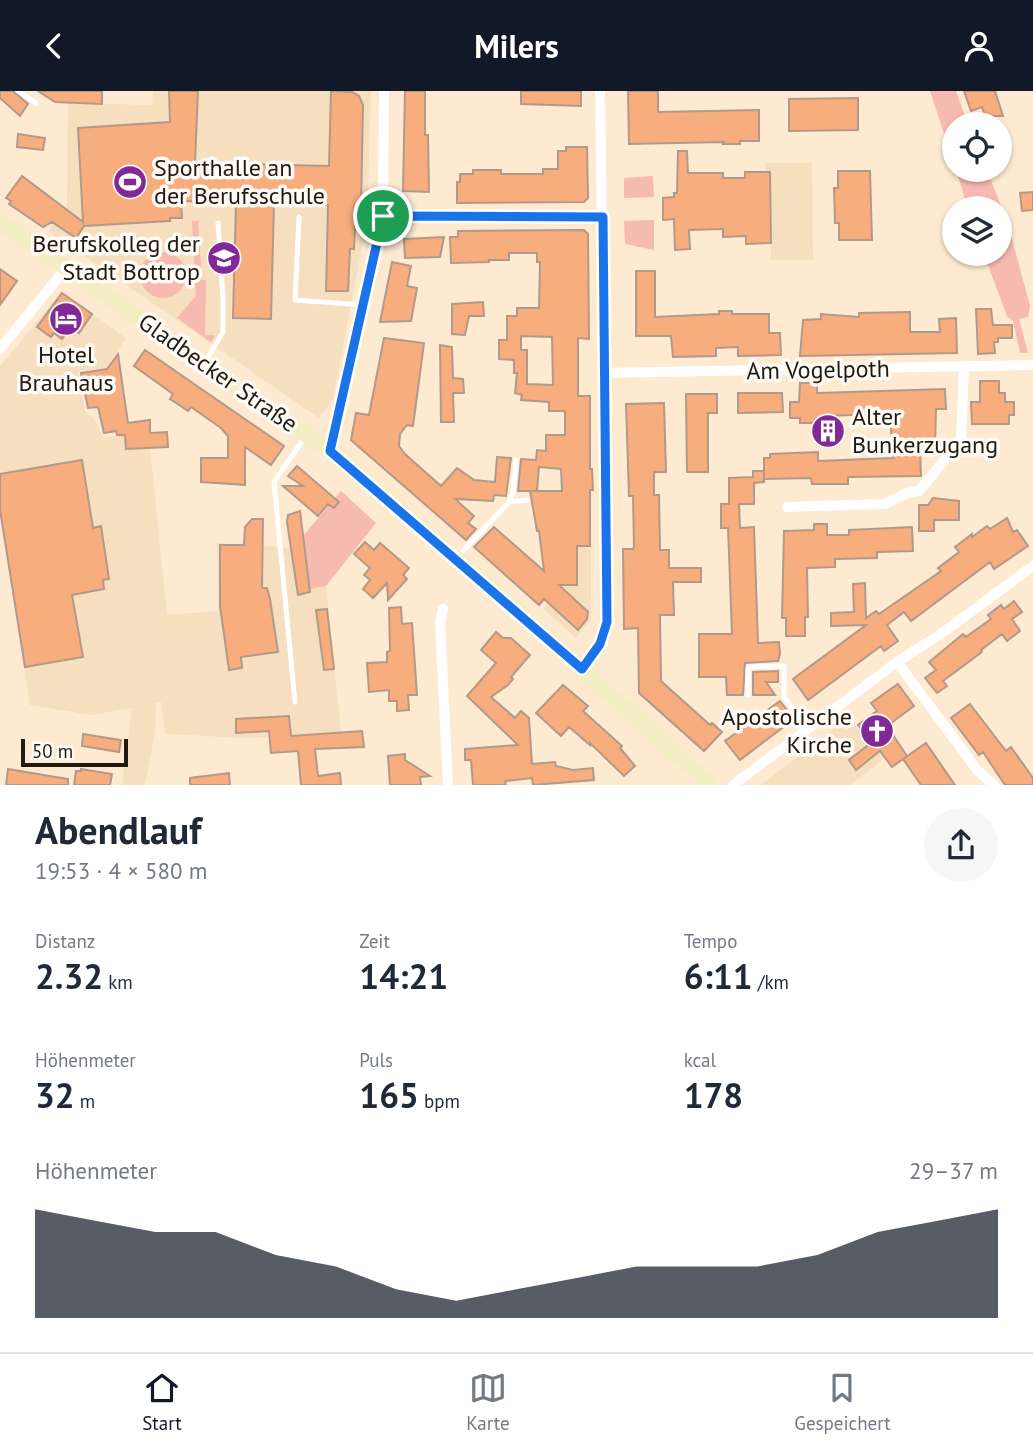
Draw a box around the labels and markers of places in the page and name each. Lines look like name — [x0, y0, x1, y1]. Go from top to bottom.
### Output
place label: Sporthalle an der Berufsschule — [154, 152, 325, 211]
sports icon: Sporthalle an der Berufsschule — [111, 163, 149, 201]
pin — [353, 186, 413, 246]
place label: Berufskolleg der Stadt Bottrop — [32, 228, 200, 287]
school or university icon: Berufskolleg der Stadt Bottrop — [205, 239, 243, 277]
hotel icon: Hotel Brauhaus — [47, 300, 85, 338]
place label: Hotel Brauhaus — [18, 339, 114, 398]
place label: Alter Bunkerzugang — [852, 401, 998, 460]
building icon: Alter Bunkerzugang — [809, 412, 847, 450]
place label: Apostolische Kirche — [722, 701, 852, 760]
church icon: Apostolische Kirche — [858, 712, 896, 750]

